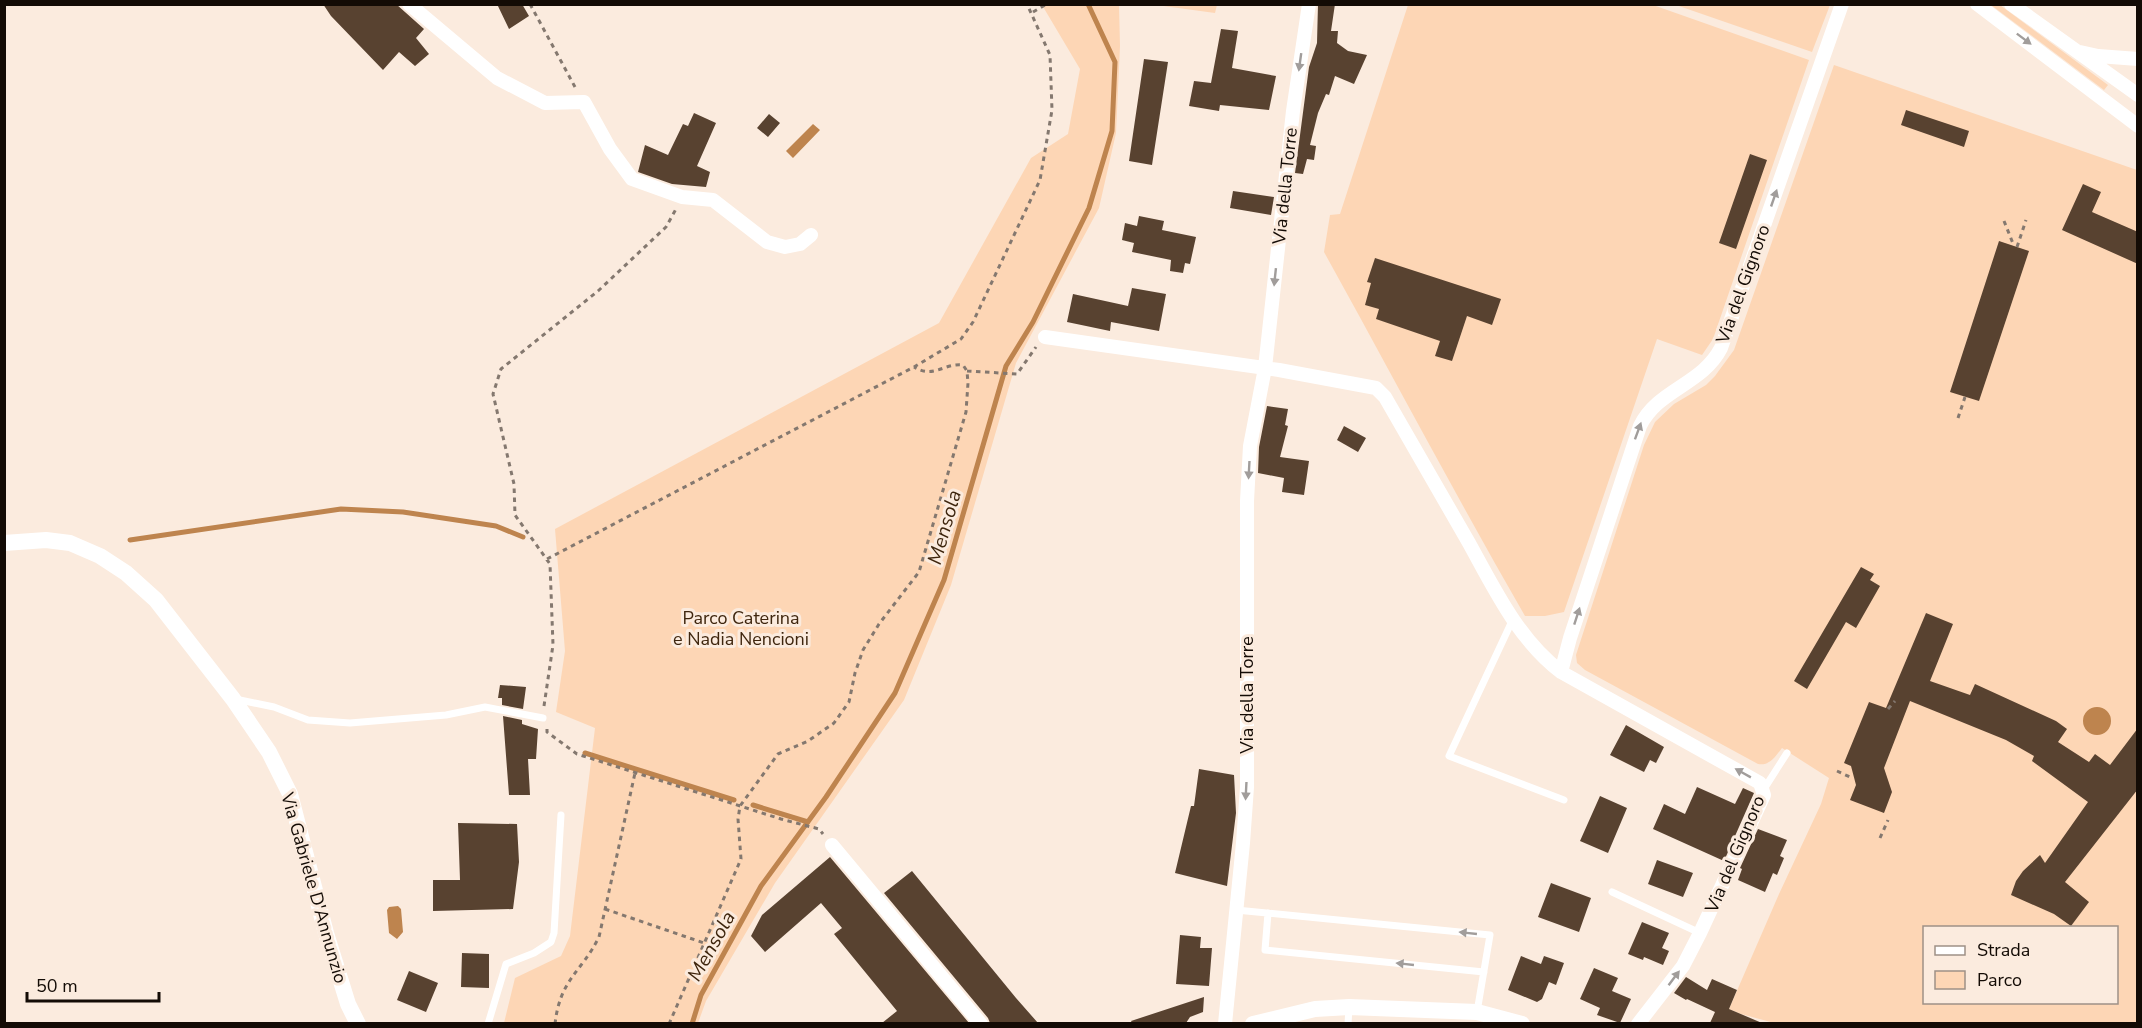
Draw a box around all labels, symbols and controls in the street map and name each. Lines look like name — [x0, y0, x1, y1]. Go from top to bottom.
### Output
one-way arrow — [2015, 33, 2031, 45]
one-way arrow — [1296, 53, 1305, 72]
street label: Via della Torre — [1267, 126, 1303, 247]
one-way arrow — [1769, 189, 1779, 207]
street label: Via del Gignoro — [1710, 221, 1776, 348]
one-way arrow — [1270, 267, 1280, 286]
one-way arrow — [1634, 422, 1644, 440]
one-way arrow — [1244, 460, 1253, 479]
water label: Mensola — [921, 487, 968, 568]
park label: Parco Caterina e Nadia Nencioni — [673, 606, 809, 651]
one-way arrow — [1573, 607, 1582, 625]
street label: Via della Torre — [1235, 636, 1259, 755]
one-way arrow — [1734, 768, 1751, 778]
one-way arrow — [1242, 781, 1251, 800]
street label: Via Gabriele D'Annunzio — [275, 789, 353, 986]
street label: Via del Gignoro — [1699, 792, 1770, 917]
water label: Mensola — [681, 906, 742, 986]
legend — [1923, 926, 2118, 1004]
one-way arrow — [1458, 928, 1477, 938]
text: Strada — [1977, 938, 2030, 962]
one-way arrow — [1395, 959, 1414, 969]
scale bar — [27, 965, 159, 1003]
text: Parco — [1977, 968, 2022, 992]
one-way arrow — [1668, 970, 1681, 986]
text: 50 m — [36, 974, 78, 998]

